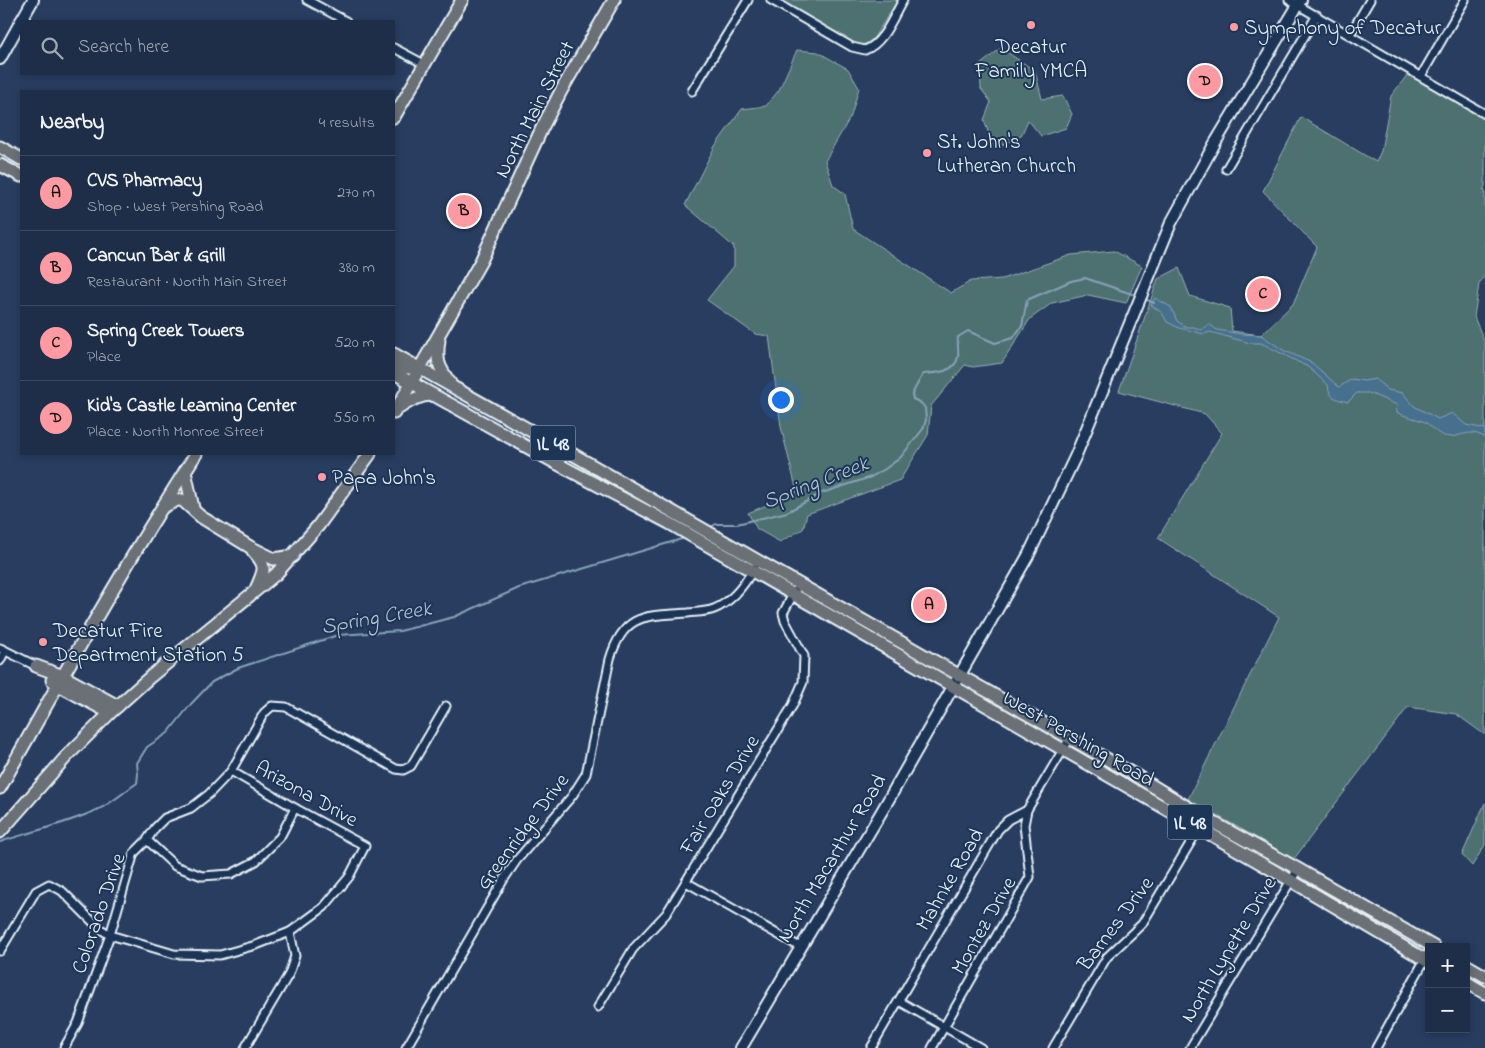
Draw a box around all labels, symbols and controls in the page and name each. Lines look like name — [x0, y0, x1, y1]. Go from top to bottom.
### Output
place label: Symphony of Decatur — [1244, 14, 1442, 46]
marker: Decatur Family YMCA — [1025, 19, 1037, 31]
search box — [20, 20, 395, 75]
marker: Symphony of Decatur — [1228, 21, 1240, 33]
place label: Decatur Family YMCA — [974, 33, 1087, 89]
icon: search — [38, 34, 66, 62]
text: Search here — [78, 34, 169, 61]
street label: North Main Street — [488, 36, 583, 184]
pin: D — [1189, 62, 1221, 100]
text: Nearby — [40, 108, 104, 138]
text: 4 results — [319, 111, 375, 135]
place label: St. John's Lutheran Church — [937, 128, 1076, 182]
marker: St. John's Lutheran Church — [921, 147, 933, 159]
text: CVS Pharmacy — [87, 168, 202, 195]
text: A — [51, 181, 61, 205]
text: 270 m — [337, 181, 375, 205]
pin: B — [448, 192, 480, 230]
text: Shop · West Pershing Road — [87, 195, 263, 219]
text: Cancun Bar & Grill — [87, 243, 225, 270]
text: B — [51, 256, 61, 280]
text: 380 m — [339, 256, 375, 280]
text: Restaurant · North Main Street — [87, 270, 287, 294]
pin: C — [1247, 275, 1279, 313]
text: Spring Creek Towers — [87, 318, 244, 345]
text: C — [52, 331, 60, 355]
text: 520 m — [335, 331, 375, 355]
text: Place — [87, 345, 121, 369]
your location — [768, 387, 794, 413]
text: Kid's Castle Learning Center — [87, 393, 296, 420]
text: D — [50, 406, 62, 430]
text: 550 m — [333, 406, 375, 430]
text: Place · North Monroe Street — [87, 420, 264, 444]
road number: IL 48 — [530, 426, 576, 460]
water label: Spring Creek — [758, 448, 875, 519]
place label: Papa John's — [332, 464, 436, 494]
marker: Papa John's — [316, 471, 328, 483]
pin: A — [913, 586, 945, 624]
water label: Spring Creek — [319, 593, 435, 644]
place label: Decatur Fire Department Station 5 — [52, 617, 244, 671]
marker: Decatur Fire Department Station 5 — [37, 636, 49, 648]
street label: West Pershing Road — [996, 684, 1160, 797]
street label: Fair Oaks Drive — [673, 729, 769, 861]
street label: Arizona Drive — [249, 754, 364, 836]
street label: Greenridge Drive — [470, 767, 579, 898]
street label: North Macarthur Road — [771, 769, 895, 949]
road number: IL 48 — [1168, 804, 1212, 840]
street label: Mahnke Road — [909, 823, 992, 937]
street label: Colorado Drive — [65, 849, 135, 978]
street label: Barnes Drive — [1070, 870, 1162, 979]
street label: Montez Drive — [945, 871, 1025, 980]
street label: North Lynette Drive — [1174, 871, 1287, 1030]
map controls — [1425, 943, 1470, 1033]
button: + — [1425, 943, 1470, 988]
button: − — [1425, 988, 1470, 1033]

